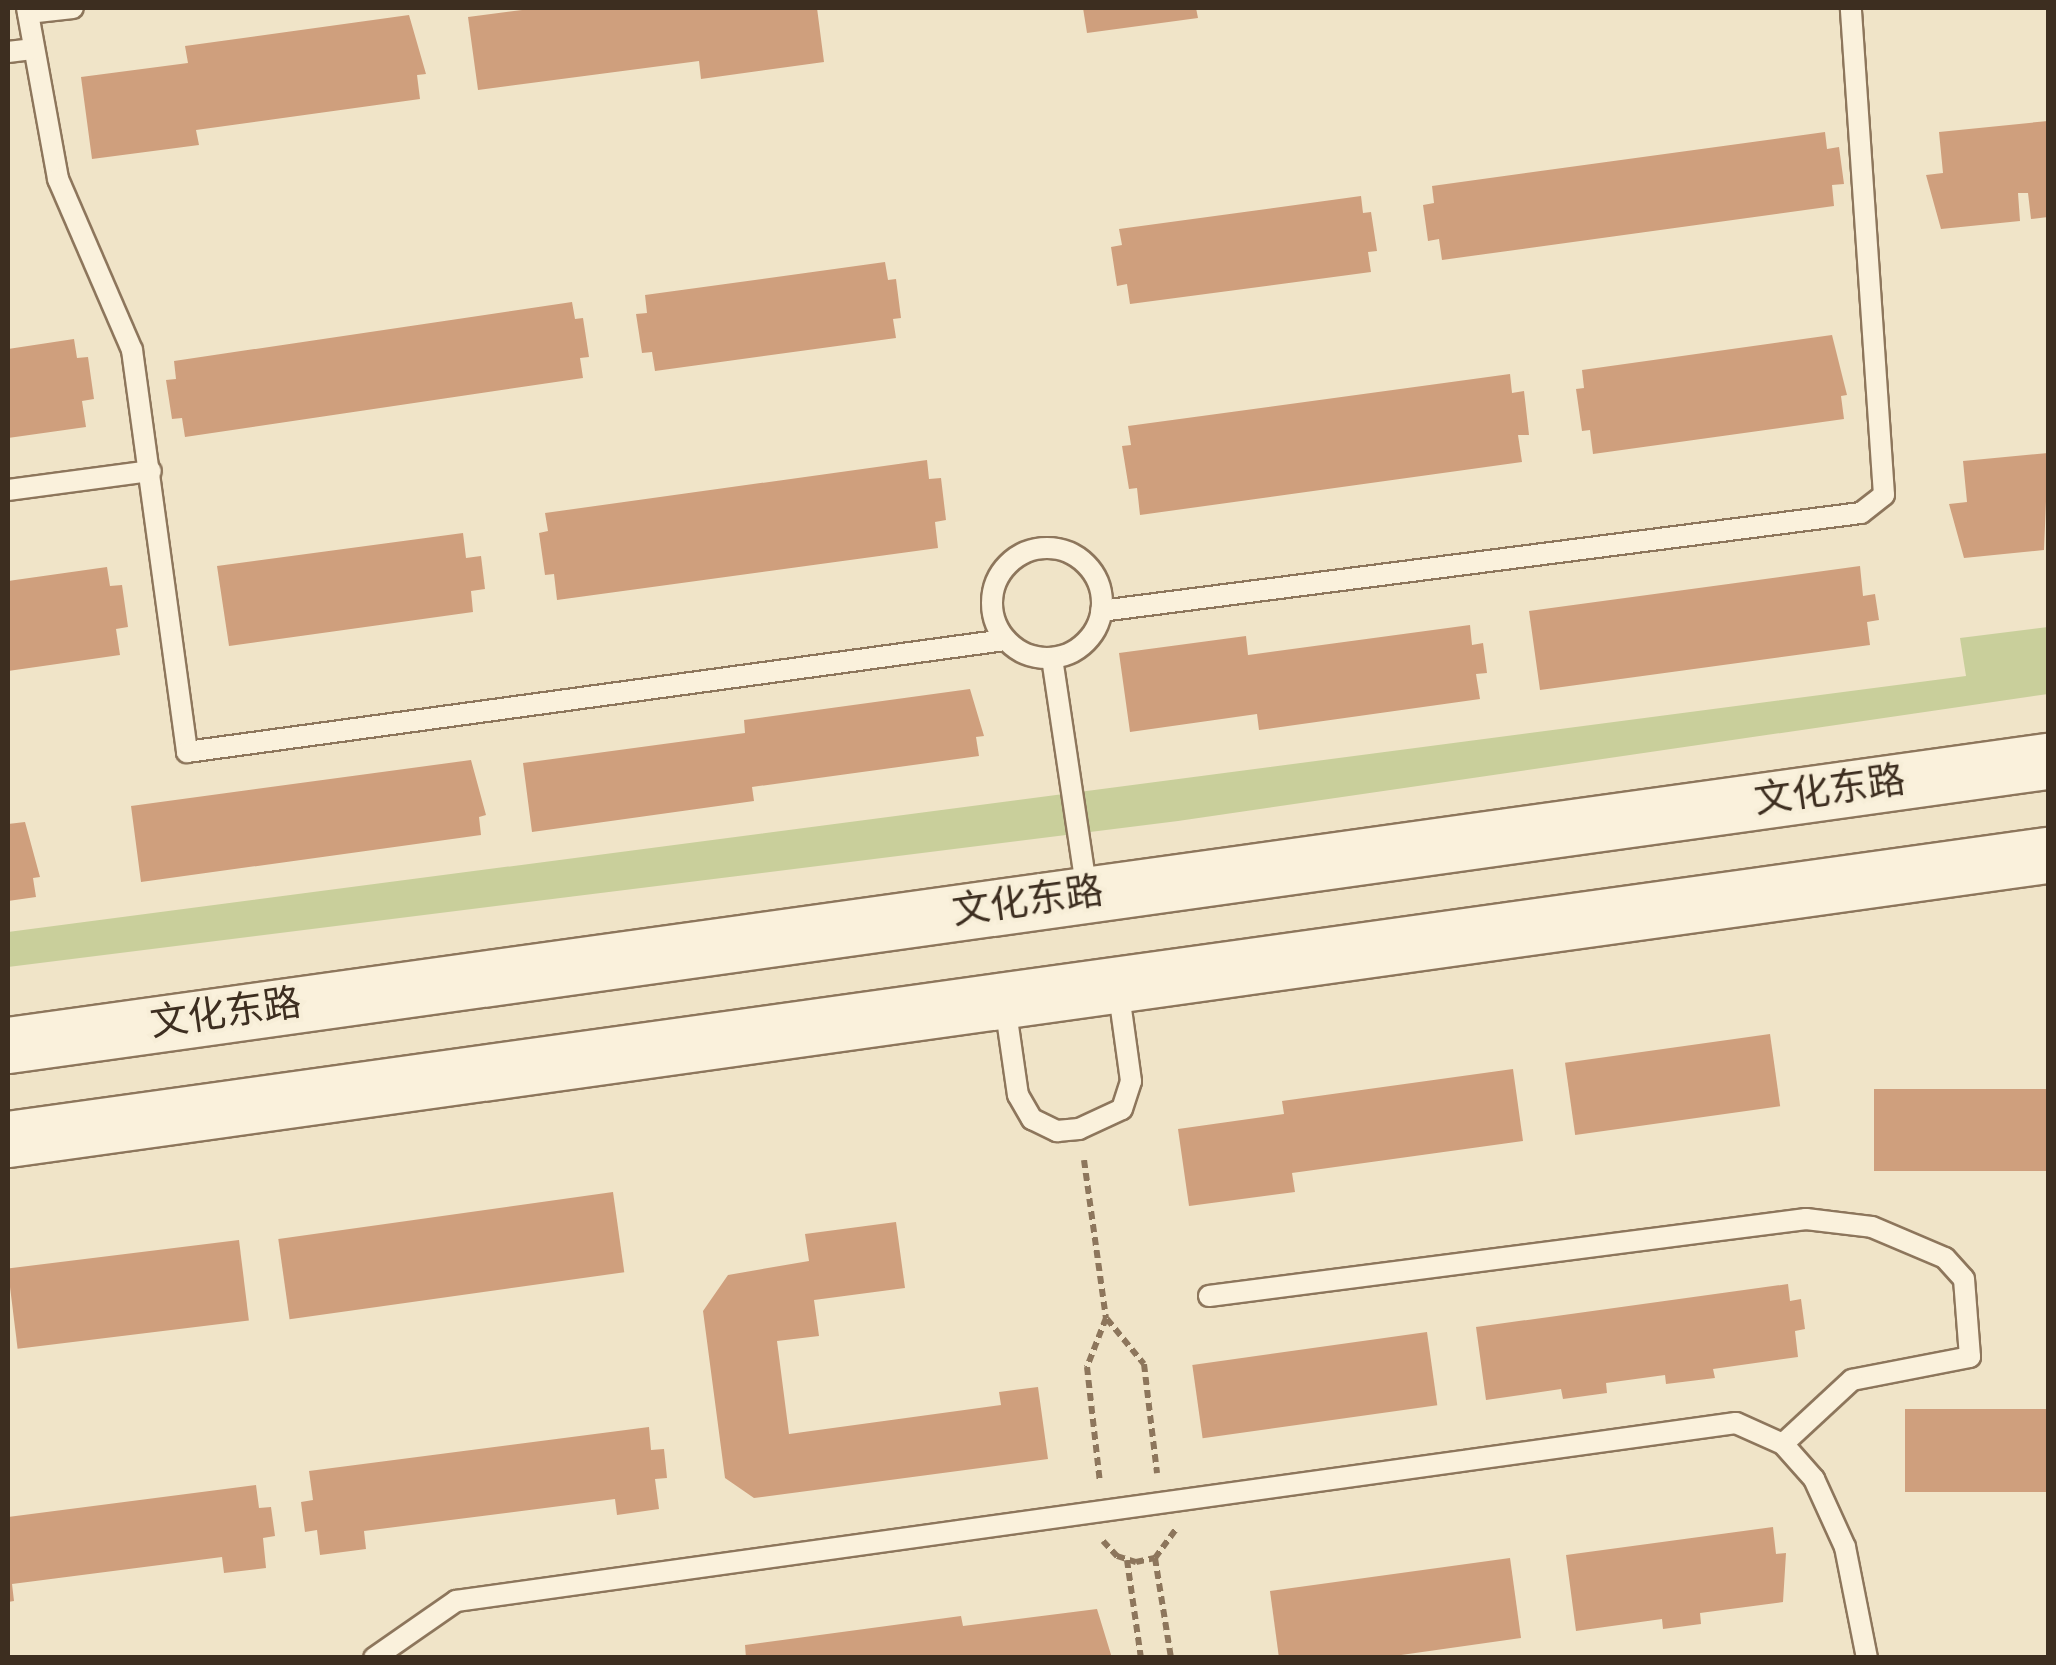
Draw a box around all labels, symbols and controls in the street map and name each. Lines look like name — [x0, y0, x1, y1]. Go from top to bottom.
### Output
street label: 文化东路 — [1752, 759, 1908, 825]
street label: 文化东路 — [950, 870, 1106, 936]
street label: 文化东路 — [148, 982, 304, 1048]

